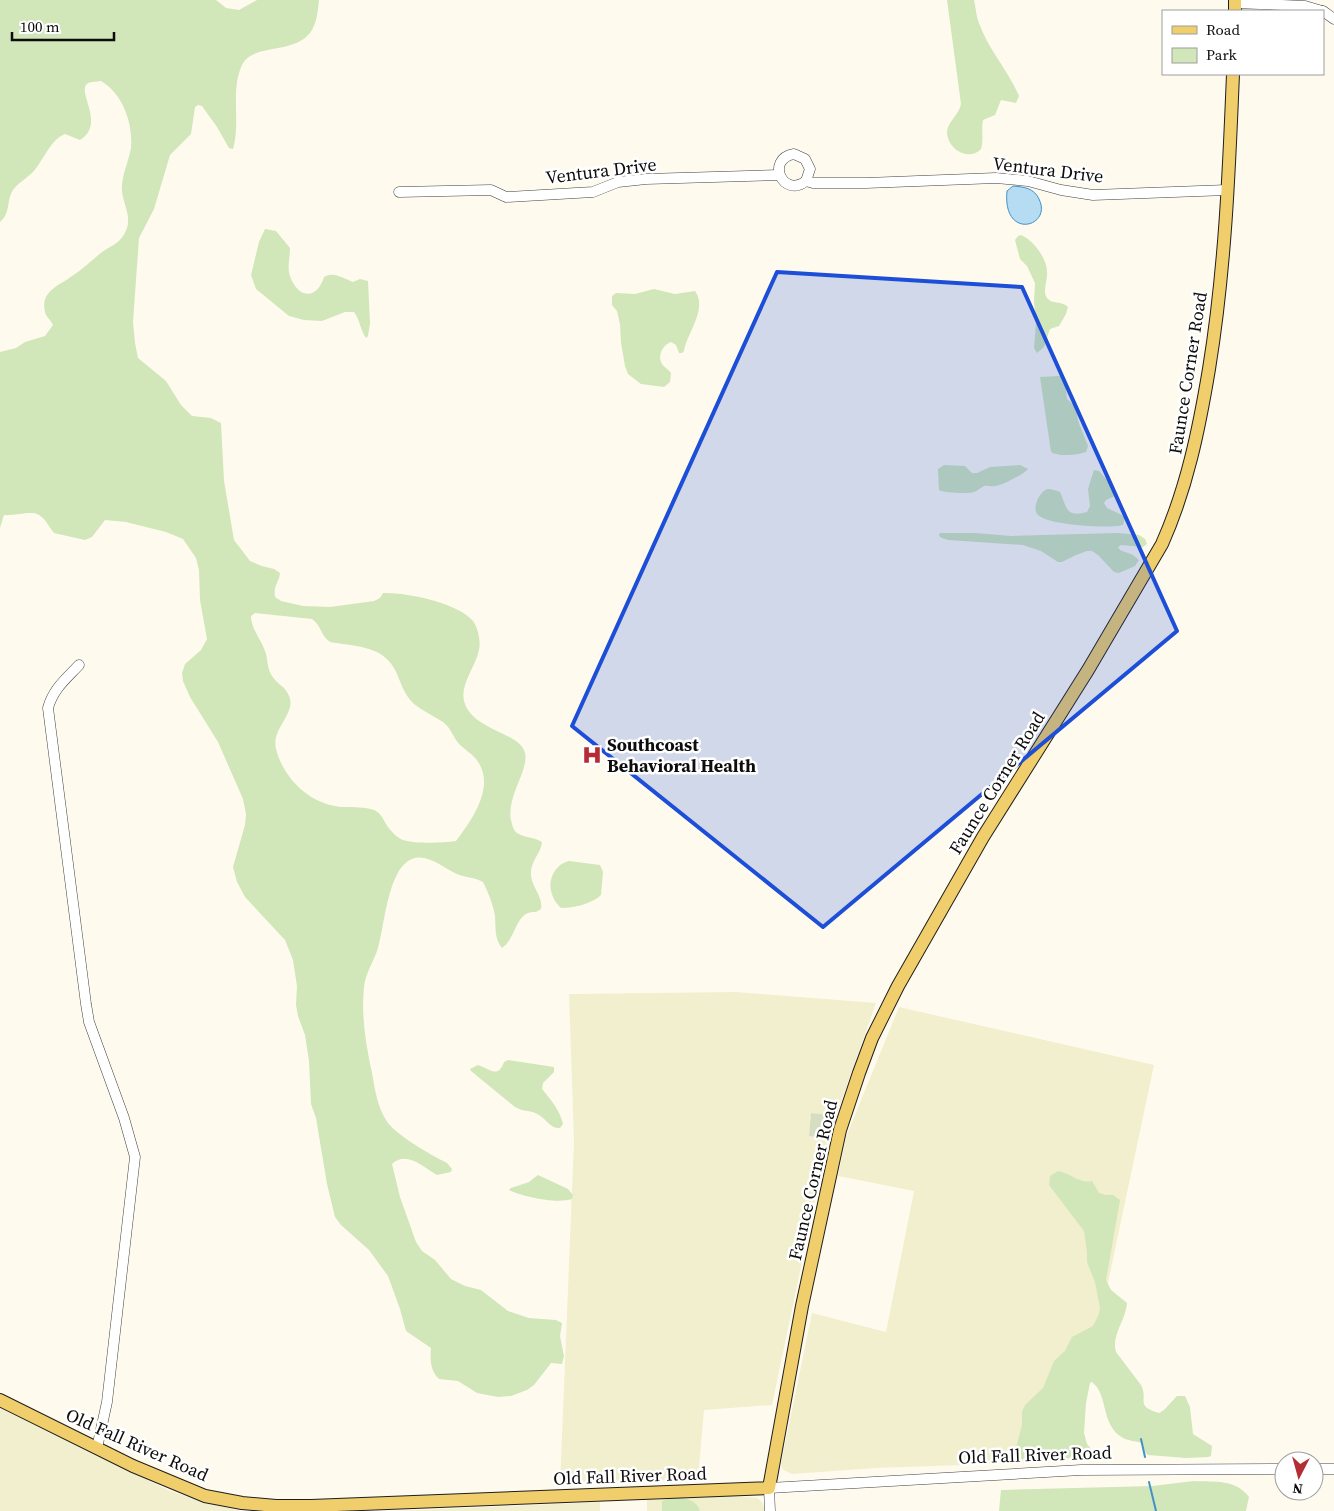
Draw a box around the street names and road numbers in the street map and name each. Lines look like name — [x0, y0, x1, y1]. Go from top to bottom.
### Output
street label: Ventura Drive — [991, 150, 1105, 189]
street label: Ventura Drive — [544, 151, 658, 190]
street label: Faunce Corner Road — [1162, 290, 1213, 456]
street label: Faunce Corner Road — [943, 707, 1051, 859]
street label: Faunce Corner Road — [782, 1097, 843, 1263]
street label: Old Fall River Road — [62, 1402, 212, 1487]
street label: Old Fall River Road — [958, 1439, 1112, 1470]
street label: Old Fall River Road — [553, 1460, 707, 1491]

